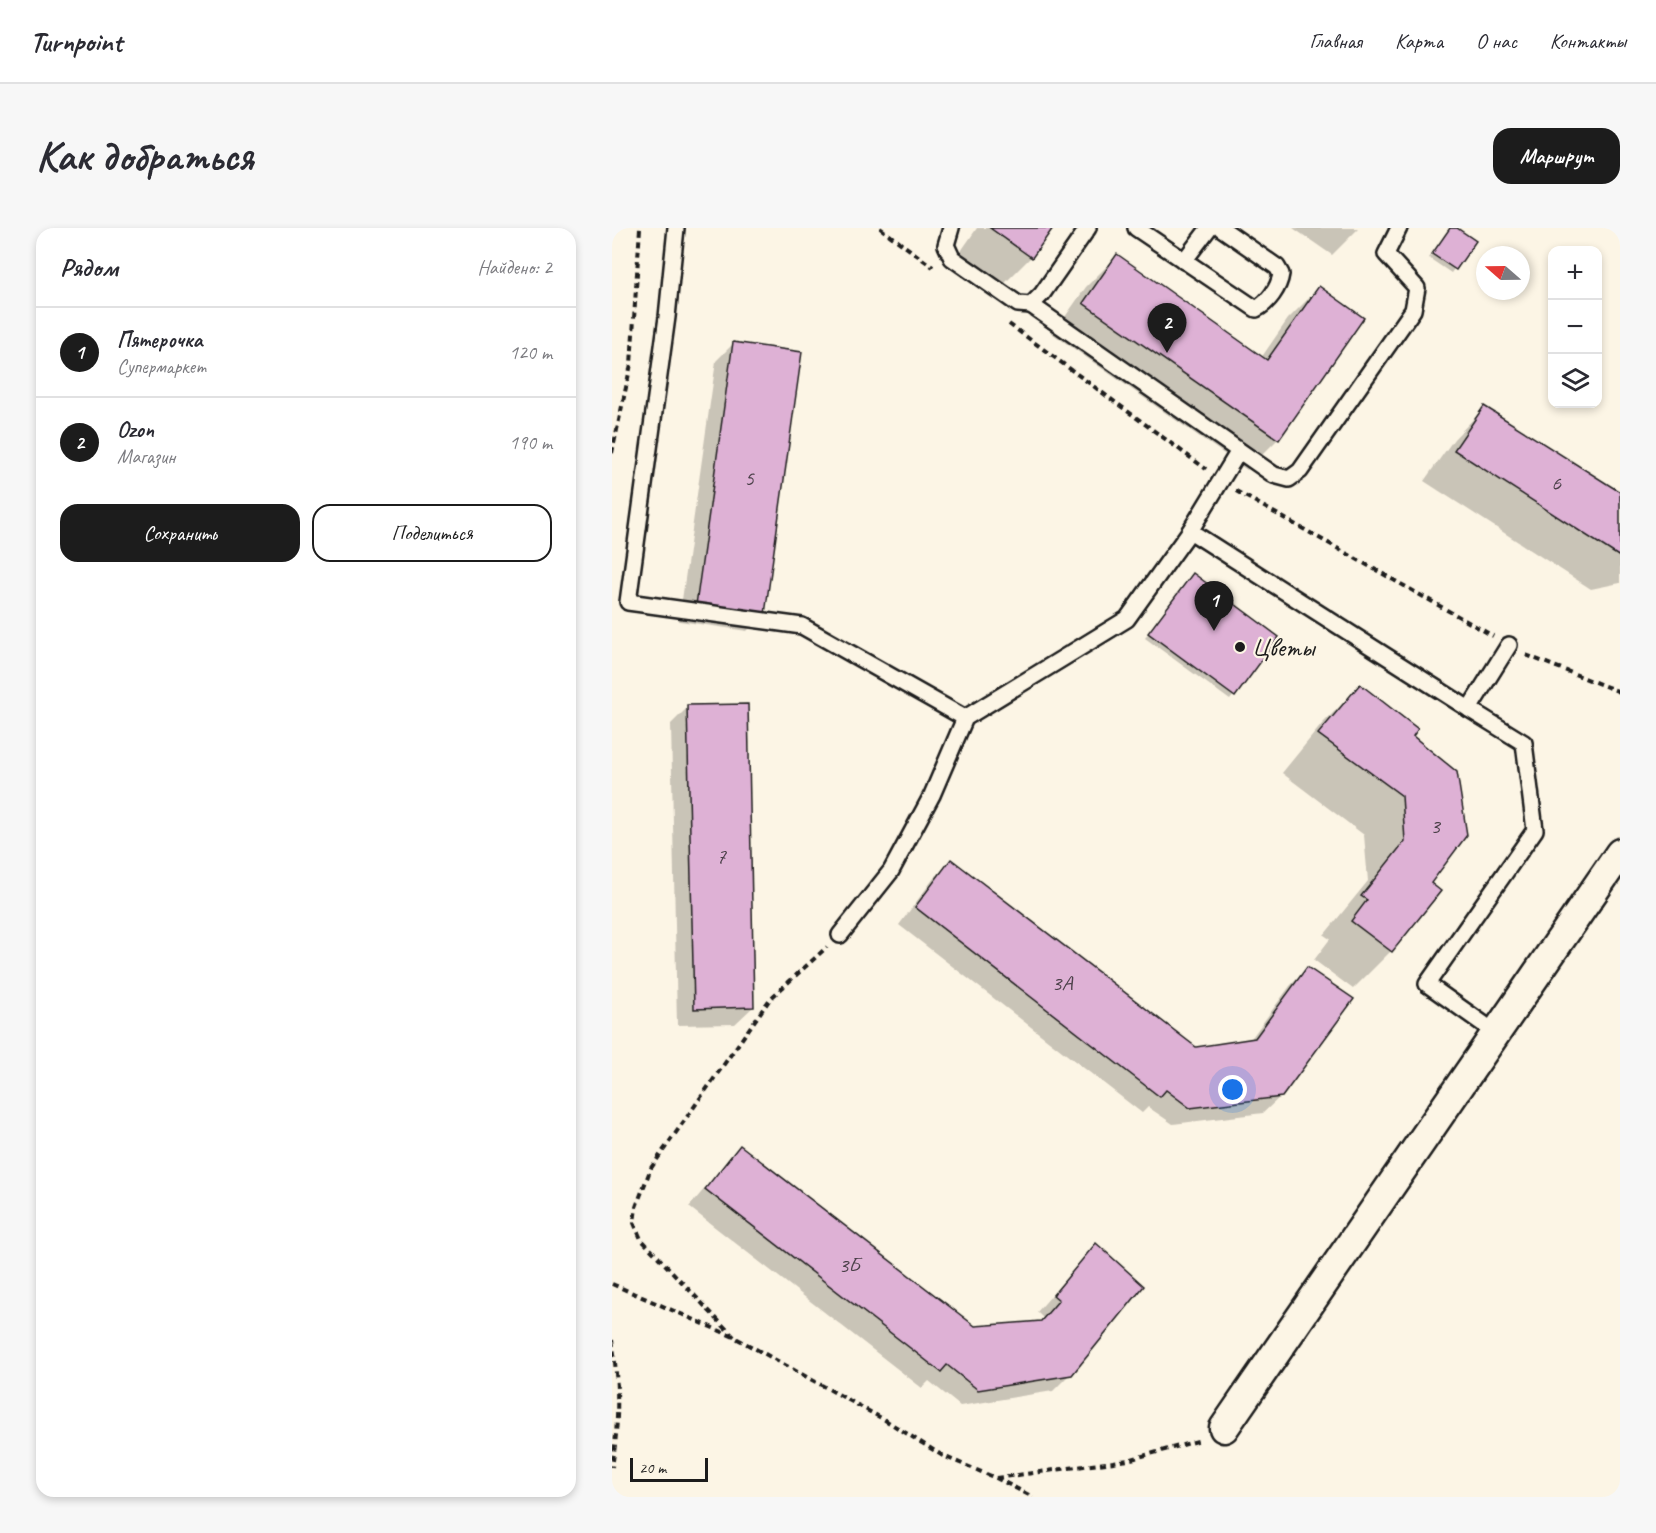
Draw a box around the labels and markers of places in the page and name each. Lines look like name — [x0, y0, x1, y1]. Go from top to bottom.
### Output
pin: 2 — [1148, 304, 1186, 353]
pin: 1 — [1194, 582, 1234, 631]
place label: Цветы — [1252, 631, 1317, 664]
marker: Цветы — [1233, 640, 1247, 654]

